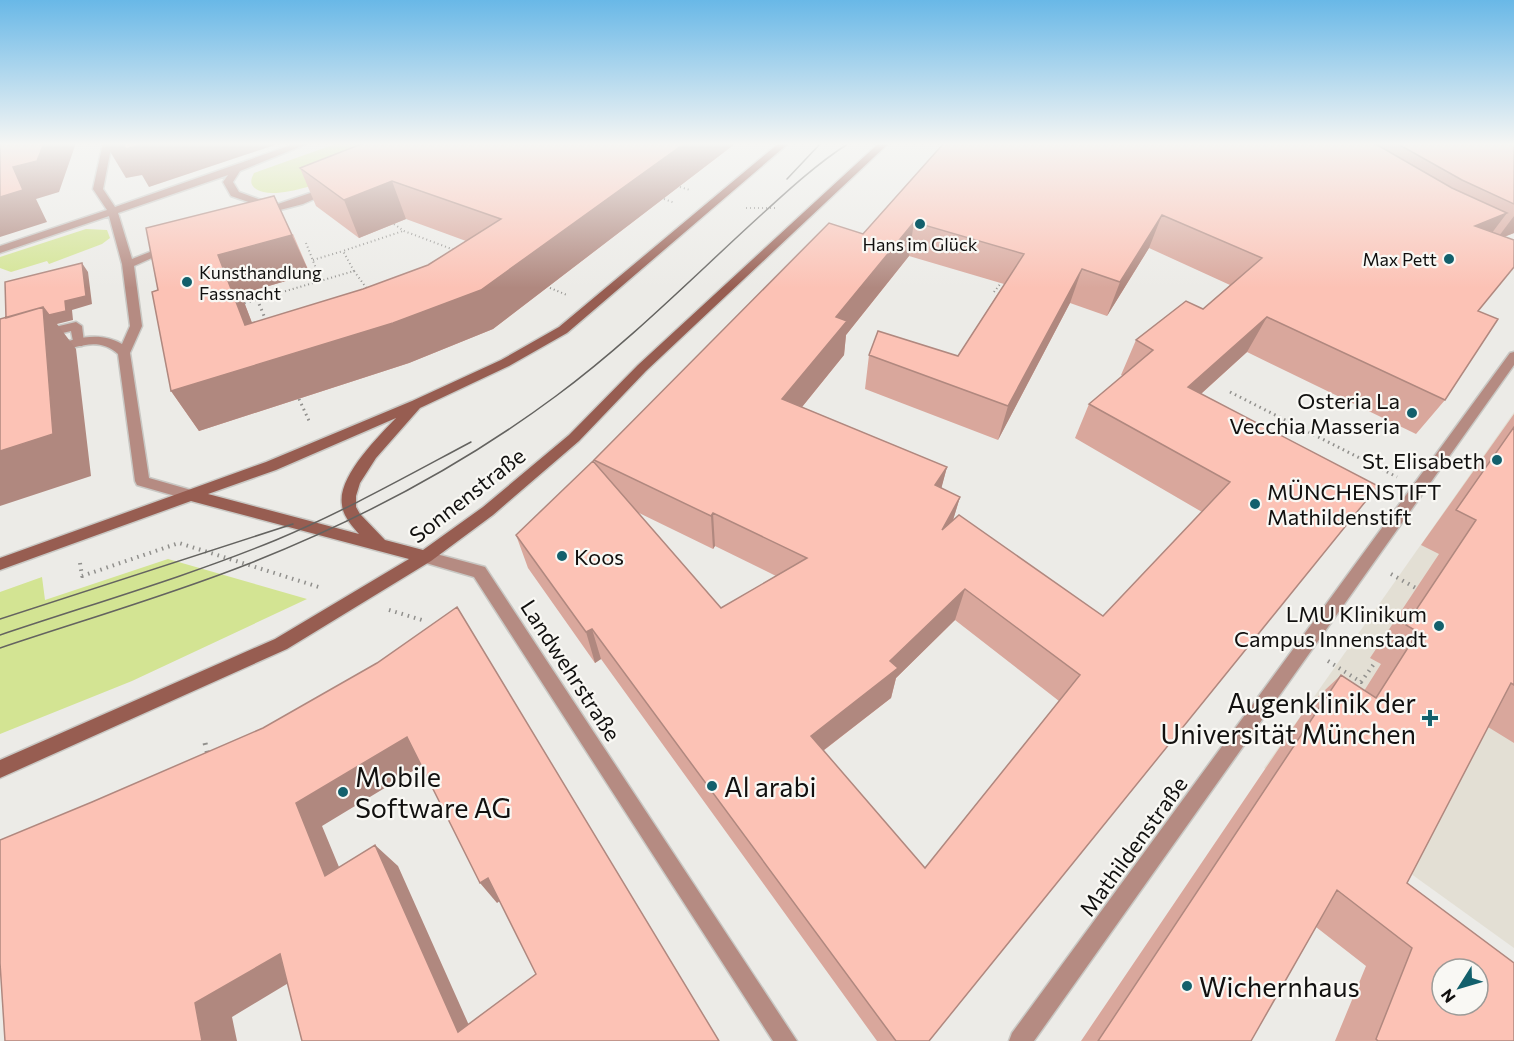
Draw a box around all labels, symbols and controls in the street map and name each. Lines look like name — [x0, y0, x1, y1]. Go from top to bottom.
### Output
marker: Hans im Glück — [913, 217, 927, 231]
place label: Hans im Glück — [862, 233, 978, 255]
place label: Max Pett — [1362, 248, 1437, 270]
marker: Max Pett — [1442, 252, 1456, 266]
place label: Kunsthandlung Fassnacht — [199, 261, 322, 304]
marker: Kunsthandlung Fassnacht — [180, 275, 194, 289]
place label: Osteria La Vecchia Masseria — [1229, 387, 1400, 439]
marker: Osteria La Vecchia Masseria — [1405, 406, 1419, 420]
street label: Sonnenstraße — [404, 441, 530, 549]
place label: St. Elisabeth — [1362, 447, 1485, 474]
marker: St. Elisabeth — [1490, 453, 1504, 467]
place label: MÜNCHENSTIFT Mathildenstift — [1267, 478, 1441, 530]
marker: MÜNCHENSTIFT Mathildenstift — [1248, 497, 1262, 511]
place label: Koos — [574, 543, 624, 570]
marker: Koos — [555, 549, 569, 563]
street label: Landwehrstraße — [515, 594, 627, 746]
place label: LMU Klinikum Campus Innenstadt — [1234, 600, 1427, 652]
marker: LMU Klinikum Campus Innenstadt — [1432, 619, 1446, 633]
place label: Augenklinik der Universität München — [1161, 686, 1416, 750]
marker: Augenklinik der Universität München — [1421, 709, 1439, 727]
place label: Mobile Software AG — [355, 760, 511, 824]
place label: Al arabi — [724, 770, 816, 803]
street label: Mathildenstraße — [1073, 771, 1193, 921]
marker: Al arabi — [705, 779, 719, 793]
marker: Mobile Software AG — [336, 785, 350, 799]
north arrow — [1430, 957, 1490, 1017]
place label: Wichernhaus — [1199, 970, 1360, 1003]
marker: Wichernhaus — [1180, 979, 1194, 993]
text: N — [1436, 986, 1459, 1007]

